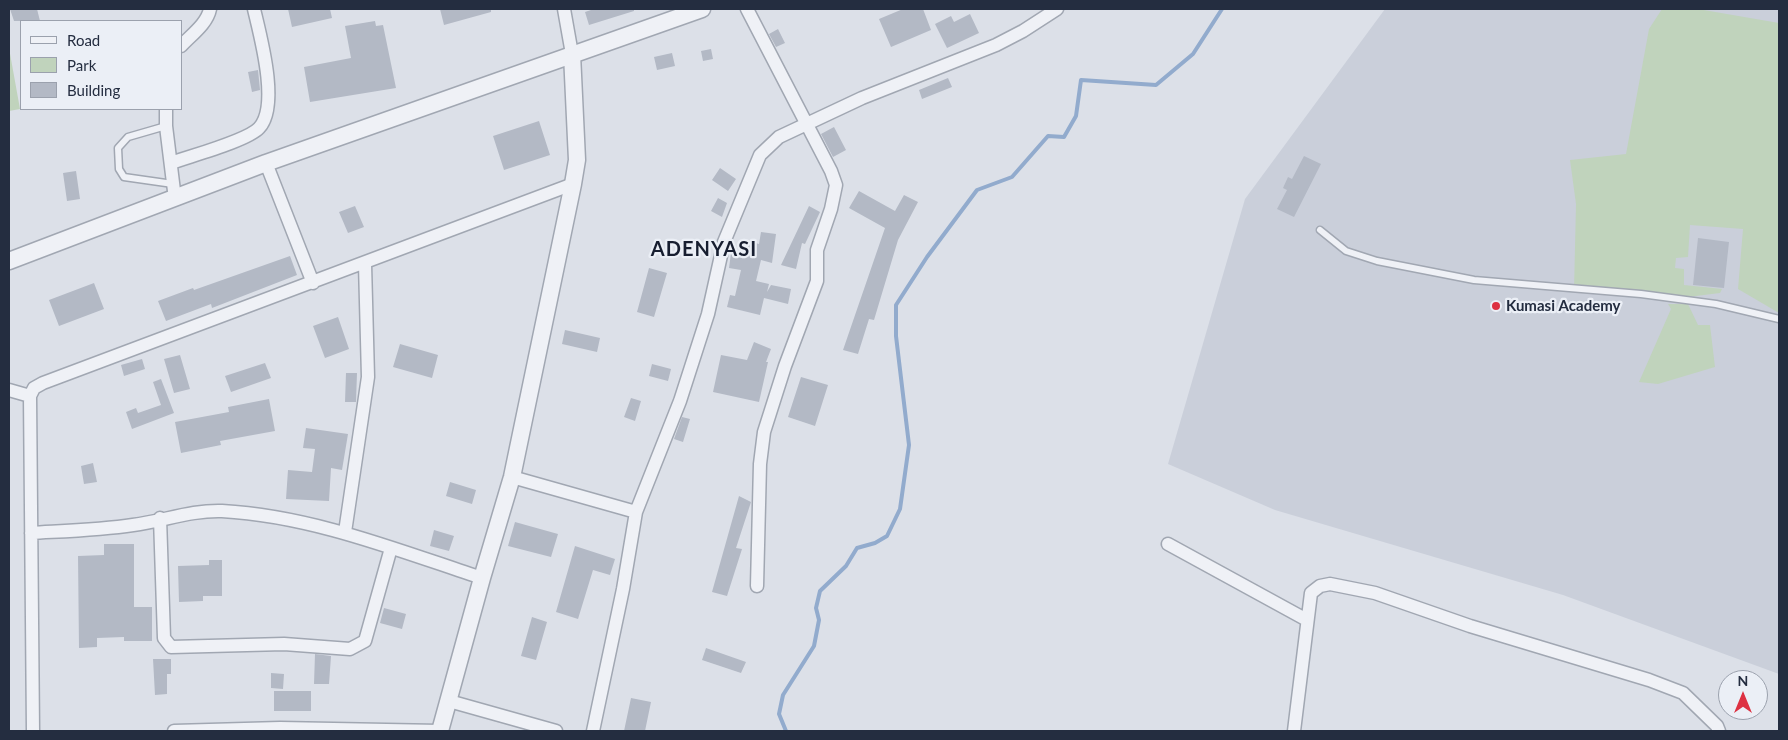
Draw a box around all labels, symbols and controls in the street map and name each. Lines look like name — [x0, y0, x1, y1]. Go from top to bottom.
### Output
legend — [20, 20, 182, 110]
text: Road — [67, 31, 100, 49]
text: Park — [67, 56, 96, 74]
text: Building — [67, 81, 120, 99]
district label: ADENYASI — [650, 238, 758, 262]
place label: Kumasi Academy — [1506, 297, 1620, 315]
marker: Kumasi Academy — [1490, 300, 1502, 312]
north arrow — [1718, 670, 1768, 720]
text: N — [1738, 672, 1748, 689]

